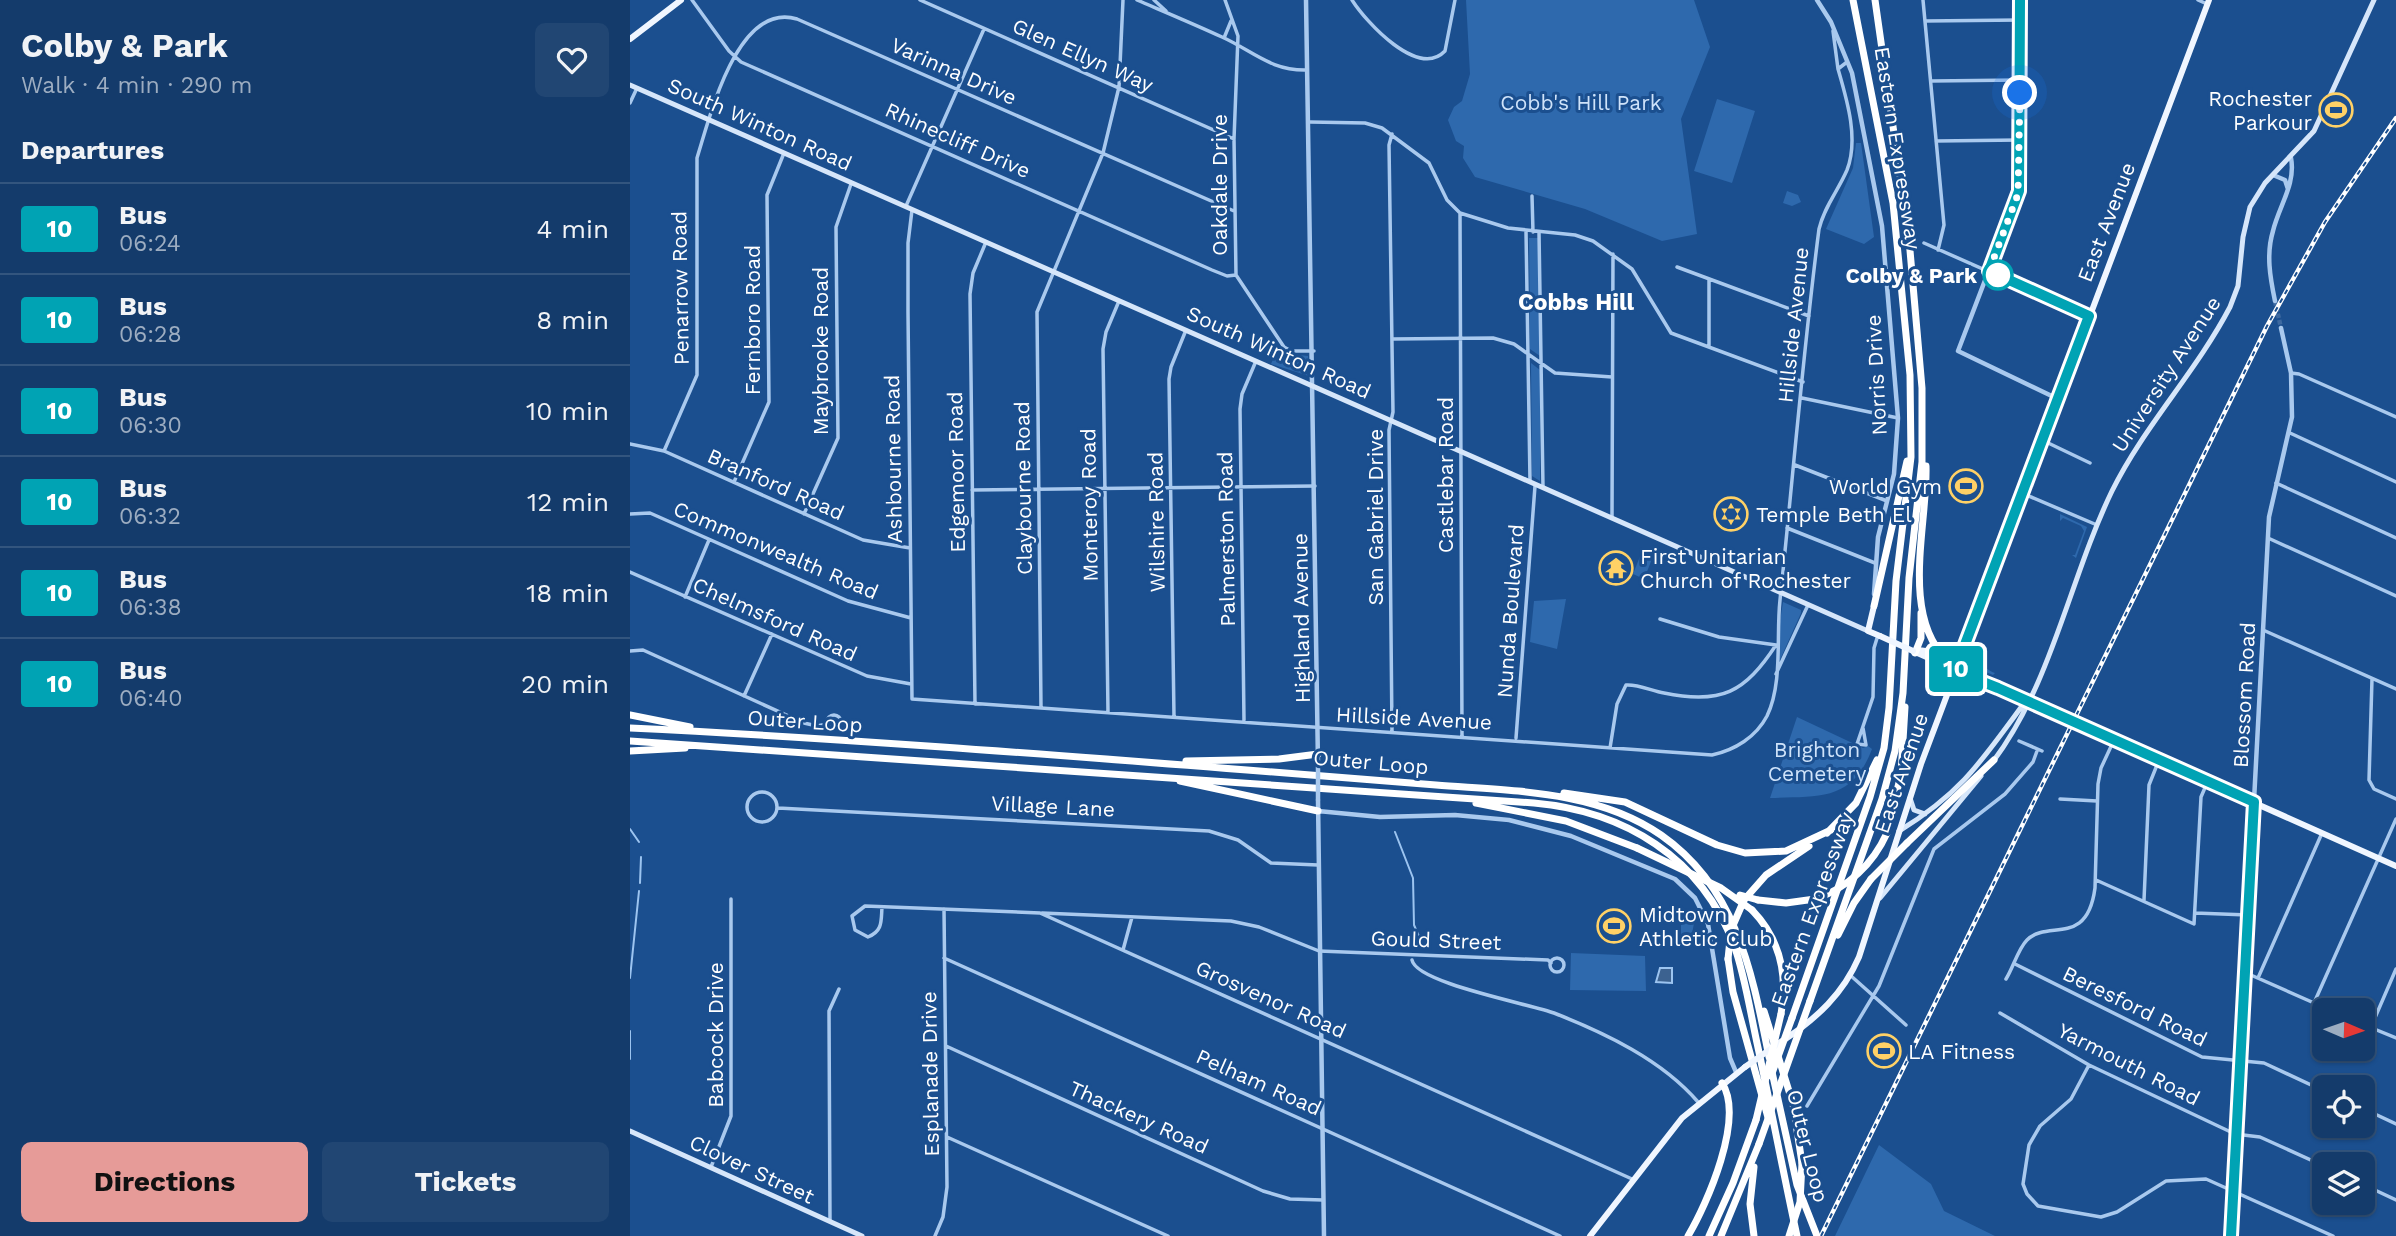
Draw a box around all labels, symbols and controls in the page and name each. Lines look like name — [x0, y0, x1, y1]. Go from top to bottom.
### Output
street label: Glen Ellyn Way — [1009, 13, 1157, 97]
button: heart — [535, 23, 609, 97]
text: Colby & Park — [21, 26, 228, 65]
street label: Varinna Drive — [887, 32, 1021, 110]
street label: Eastern Expressway — [1870, 45, 1926, 251]
text: Walk · 4 min · 290 m — [21, 72, 252, 99]
street label: South Winton Road — [664, 72, 856, 176]
your location — [2002, 75, 2037, 110]
place label: Rochester Parkour — [2208, 86, 2312, 135]
park label: Cobb's Hill Park — [1500, 90, 1662, 115]
sports icon: Rochester Parkour — [2317, 91, 2355, 129]
street label: Rhinecliff Drive — [881, 97, 1035, 183]
street label: Oakdale Drive — [1207, 114, 1232, 256]
text: Departures — [21, 135, 164, 165]
street label: East Avenue — [2072, 159, 2140, 285]
text: Bus — [119, 200, 167, 230]
street label: Penarrow Road — [666, 211, 694, 365]
text: 4 min — [536, 214, 609, 244]
text: 10 — [47, 215, 72, 243]
text: 06:24 — [119, 230, 181, 257]
street label: Fernboro Road — [740, 245, 765, 395]
street label: Hillside Avenue — [1772, 246, 1814, 404]
marker: Colby & Park — [1983, 260, 2013, 290]
place label: Colby & Park — [1845, 263, 1978, 288]
street label: Maybrooke Road — [808, 267, 833, 435]
district label: Cobbs Hill — [1518, 289, 1634, 316]
text: Bus — [119, 291, 167, 321]
street label: University Avenue — [2106, 291, 2226, 457]
street label: South Winton Road — [1183, 300, 1375, 404]
text: 8 min — [536, 305, 609, 335]
text: 10 — [47, 306, 72, 334]
street label: Norris Drive — [1860, 314, 1892, 436]
text: 06:28 — [119, 321, 182, 348]
street label: Ashbourne Road — [879, 374, 907, 544]
text: Bus — [119, 382, 167, 412]
street label: Edgemoor Road — [942, 391, 970, 553]
text: 10 min — [526, 396, 609, 426]
text: 10 — [47, 397, 72, 425]
street label: Castlebar Road — [1433, 397, 1458, 553]
street label: Claybourne Road — [1009, 401, 1037, 575]
text: 06:30 — [119, 412, 182, 439]
street label: Monteroy Road — [1075, 428, 1103, 582]
street label: San Gabriel Drive — [1363, 429, 1388, 605]
street label: Branford Road — [704, 443, 848, 525]
street label: Wilshire Road — [1142, 451, 1170, 593]
street label: Palmerston Road — [1212, 451, 1240, 627]
sports icon: World Gym — [1947, 467, 1985, 505]
text: Bus — [119, 473, 167, 503]
place label: World Gym — [1829, 474, 1942, 499]
text: 12 min — [527, 487, 609, 517]
text: 10 — [47, 488, 72, 516]
synagogue icon: Temple Beth El — [1712, 495, 1750, 533]
street label: Commonwealth Road — [670, 496, 882, 604]
place label: Temple Beth El — [1756, 502, 1912, 527]
text: 06:32 — [119, 503, 181, 530]
street label: Nunda Boulevard — [1491, 523, 1529, 699]
street label: Highland Avenue — [1287, 533, 1315, 703]
place label: First Unitarian Church of Rochester — [1640, 544, 1852, 593]
temple icon: First Unitarian Church of Rochester — [1597, 549, 1635, 587]
text: Bus — [119, 564, 167, 594]
street label: Chelmsford Road — [689, 571, 861, 667]
text: 18 min — [526, 578, 609, 608]
text: 10 — [47, 579, 72, 607]
text: 06:38 — [119, 594, 182, 621]
street label: Blossom Road — [2228, 621, 2260, 769]
line badge: 10 — [1924, 646, 1988, 692]
text: Bus — [119, 655, 167, 685]
text: 10 — [1943, 655, 1969, 683]
text: 20 min — [521, 669, 609, 699]
text: 10 — [47, 670, 72, 698]
text: 06:40 — [119, 685, 182, 712]
street label: Hillside Avenue — [1335, 701, 1493, 735]
street label: Outer Loop — [747, 705, 863, 737]
street label: East Avenue — [1869, 709, 1933, 837]
park label: Brighton Cemetery — [1768, 737, 1866, 786]
street label: Outer Loop — [1312, 745, 1430, 779]
street label: Village Lane — [990, 790, 1116, 822]
street label: Eastern Expressway — [1765, 808, 1859, 1010]
place label: Midtown Athletic Club — [1639, 902, 1772, 951]
sports icon: Midtown Athletic Club — [1595, 907, 1633, 945]
street label: Gould Street — [1370, 925, 1502, 955]
street label: Grosvenor Road — [1192, 955, 1350, 1043]
street label: Beresford Road — [2059, 960, 2211, 1052]
street label: Babcock Drive — [703, 962, 728, 1108]
street label: Esplanade Drive — [916, 991, 944, 1157]
north arrow — [2312, 998, 2375, 1060]
map controls — [2312, 998, 2375, 1215]
street label: Yarmouth Road — [2054, 1017, 2204, 1111]
sports icon: LA Fitness — [1865, 1032, 1903, 1070]
place label: LA Fitness — [1908, 1039, 2015, 1064]
street label: Pelham Road — [1192, 1043, 1326, 1121]
street label: Thackery Road — [1065, 1075, 1213, 1159]
button: locate — [2312, 1075, 2375, 1138]
street label: Outer Loop — [1782, 1087, 1834, 1205]
street label: Clover Street — [686, 1129, 819, 1209]
button: Directions — [21, 1142, 308, 1222]
button: Tickets — [322, 1142, 609, 1222]
button: layers — [2312, 1152, 2375, 1215]

